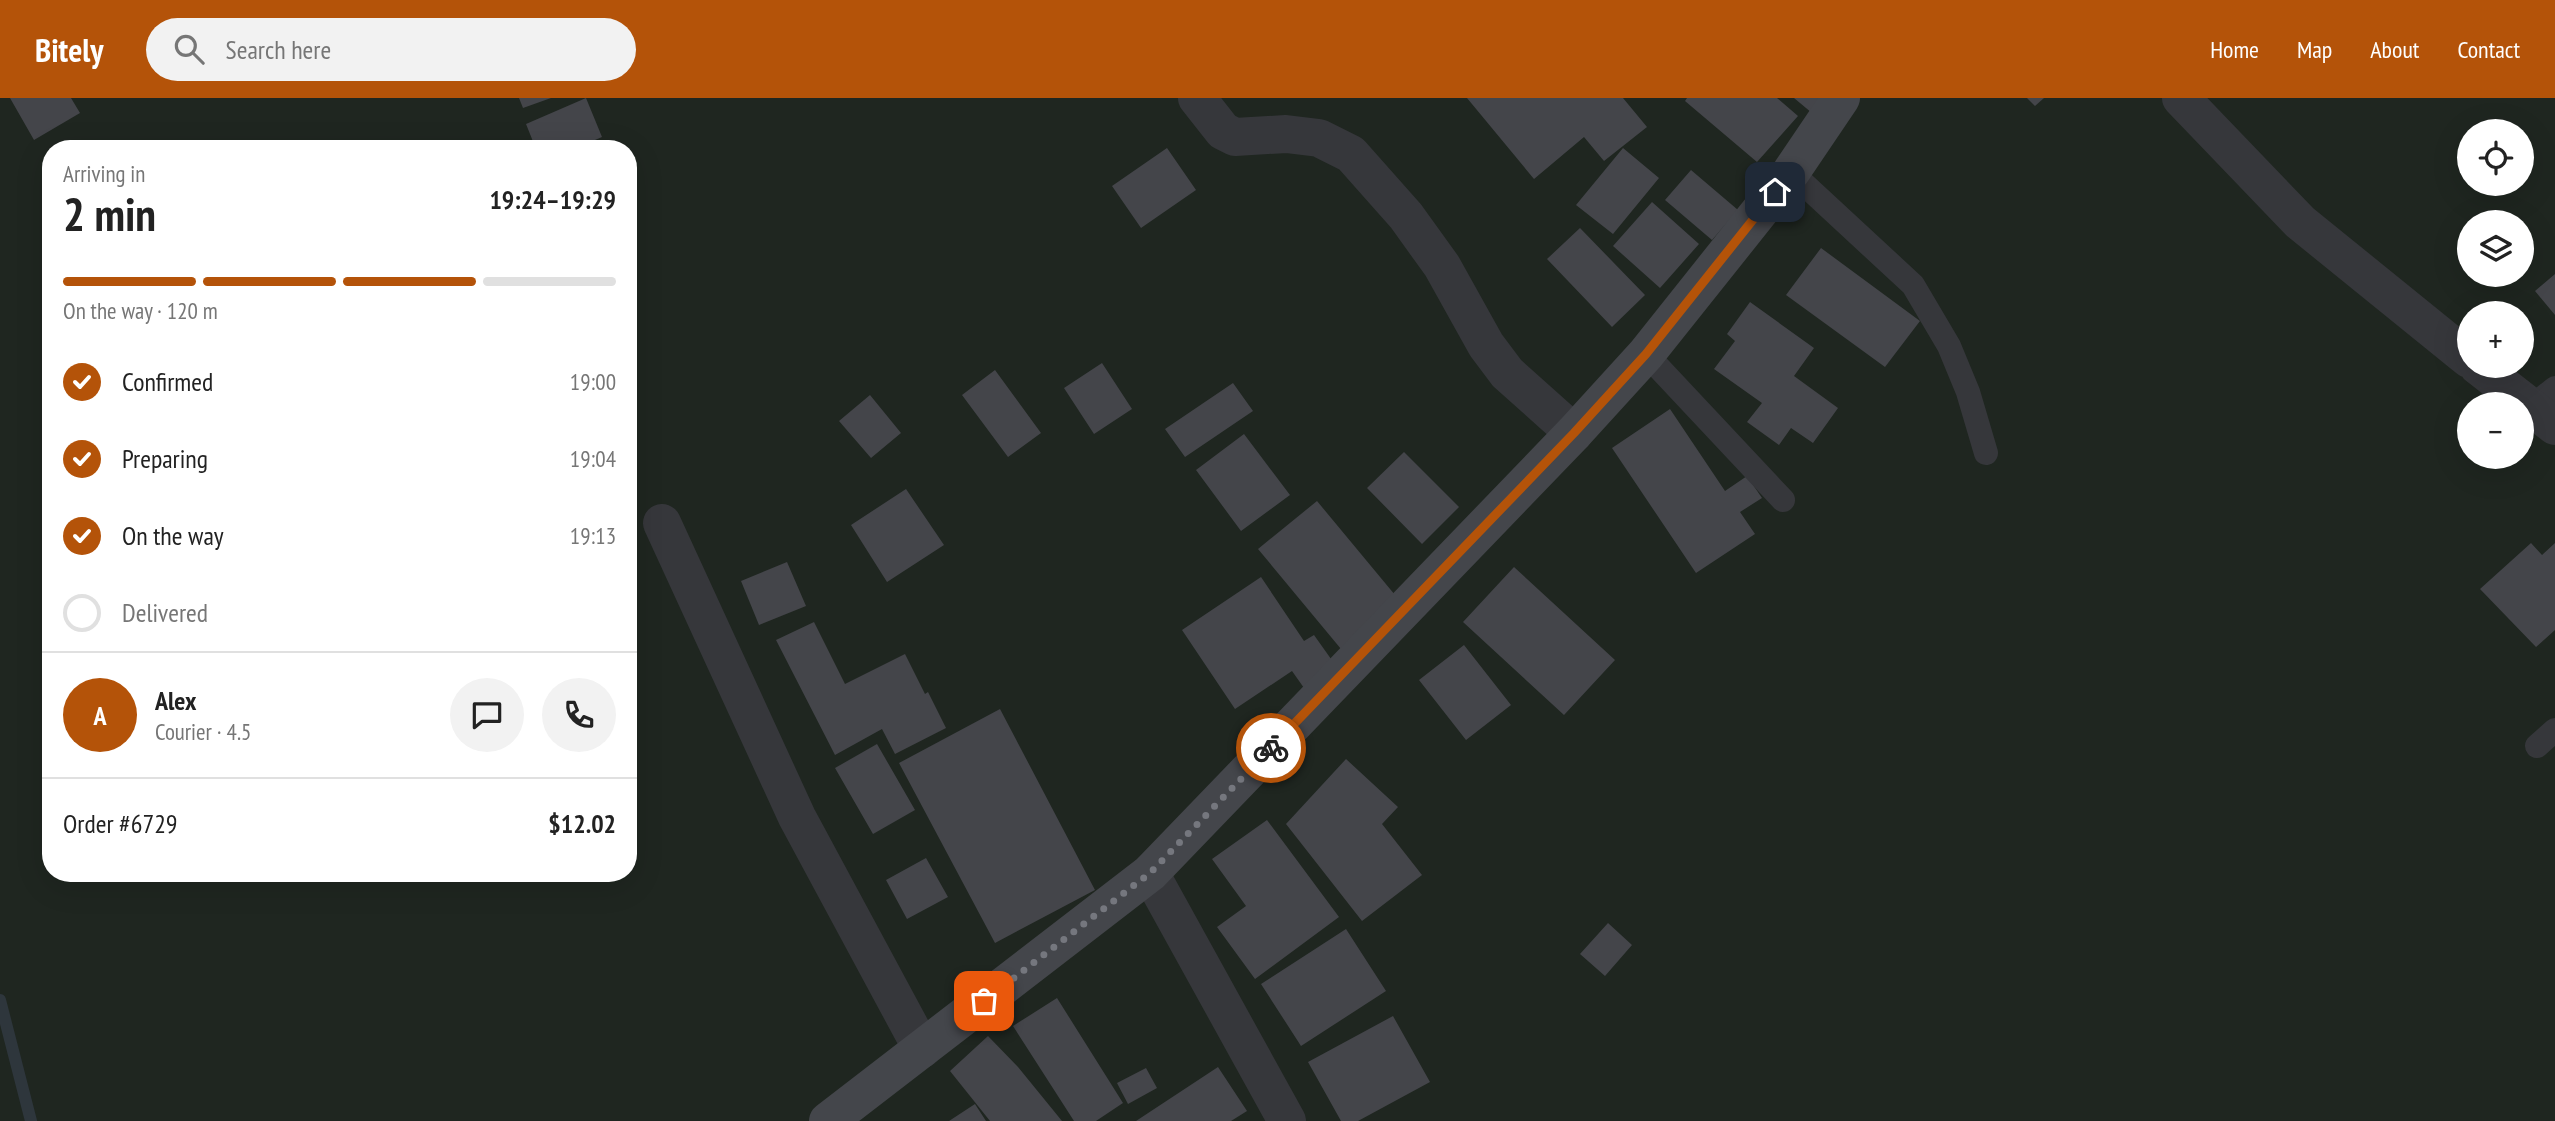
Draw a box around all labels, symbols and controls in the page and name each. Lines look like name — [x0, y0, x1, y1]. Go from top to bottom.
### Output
search box — [146, 18, 636, 81]
text: Bitely — [35, 28, 104, 71]
icon: search — [170, 30, 208, 68]
text: Search here — [226, 33, 331, 66]
text: Home — [2210, 34, 2259, 65]
text: Map — [2297, 34, 2332, 65]
text: About — [2370, 34, 2419, 65]
text: Contact — [2457, 34, 2520, 65]
map controls — [2457, 119, 2534, 469]
button: locate — [2457, 119, 2534, 196]
text: Arriving in — [63, 159, 145, 188]
pin — [1745, 162, 1805, 222]
icon: home — [1756, 173, 1794, 211]
text: 19:24–19:29 — [489, 183, 616, 216]
text: 2 min — [63, 184, 156, 244]
button: layers — [2457, 210, 2534, 287]
text: On the way · 120 m — [63, 296, 218, 325]
button: + — [2457, 301, 2534, 378]
icon: check — [63, 363, 101, 401]
text: Confirmed — [122, 365, 213, 398]
text: 19:00 — [570, 367, 616, 396]
button: − — [2457, 392, 2534, 469]
icon: check — [63, 440, 101, 478]
text: Preparing — [122, 442, 208, 475]
text: 19:04 — [570, 444, 616, 473]
icon: check — [63, 517, 101, 555]
text: On the way — [122, 519, 224, 552]
text: 19:13 — [570, 521, 616, 550]
text: Delivered — [122, 596, 208, 629]
button: chat — [450, 678, 524, 752]
button: phone — [542, 678, 616, 752]
text: Alex — [155, 684, 196, 717]
text: A — [93, 699, 107, 732]
courier — [1236, 713, 1306, 783]
text: Courier · 4.5 — [155, 717, 251, 746]
icon: bike — [1252, 729, 1290, 767]
text: Order #6729 — [63, 807, 178, 840]
text: $12.02 — [548, 807, 616, 840]
pin — [954, 971, 1014, 1031]
icon: bag — [965, 982, 1003, 1020]

